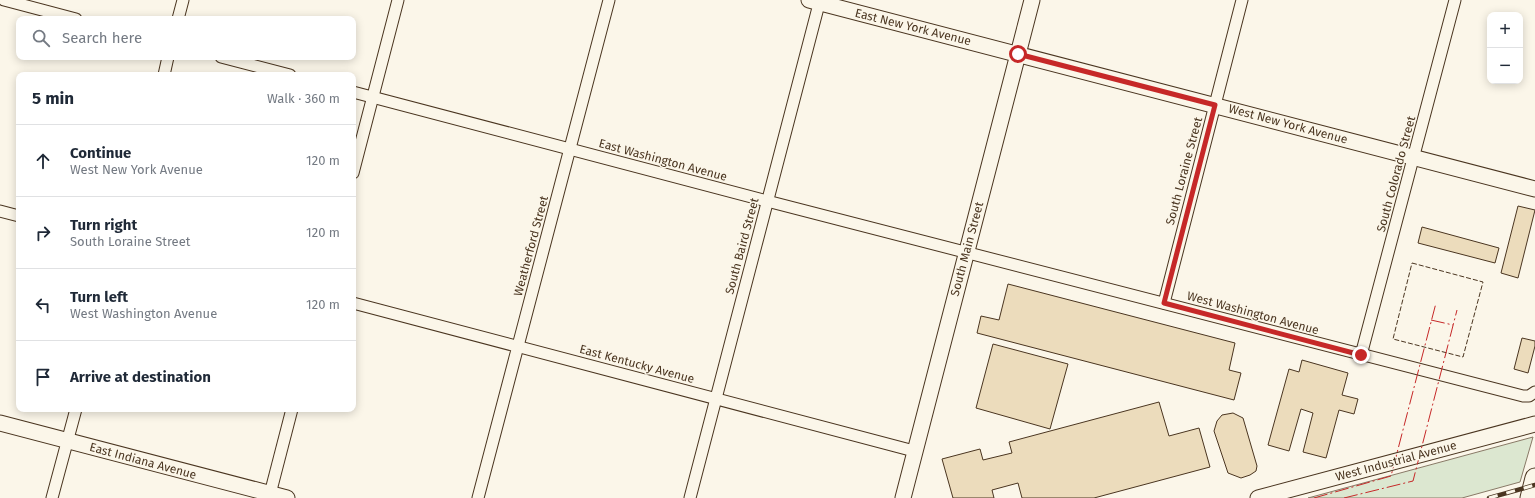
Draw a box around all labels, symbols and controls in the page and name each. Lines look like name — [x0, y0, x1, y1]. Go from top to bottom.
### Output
street label: East New York Avenue — [854, 6, 972, 48]
map controls — [1487, 12, 1523, 84]
button: + — [1487, 12, 1523, 48]
search box — [16, 16, 356, 60]
icon: search — [30, 27, 52, 49]
text: Search here — [62, 29, 142, 47]
route start — [1009, 45, 1027, 63]
button: − — [1487, 48, 1523, 84]
text: 5 min — [32, 88, 74, 109]
text: Walk · 360 m — [267, 91, 340, 106]
street label: West New York Avenue — [1227, 101, 1349, 147]
street label: South Colorado Street — [1374, 114, 1418, 234]
street label: South Loraine Street — [1163, 115, 1205, 227]
street label: East Washington Avenue — [597, 136, 729, 184]
text: Continue — [70, 144, 131, 162]
icon: ahead — [32, 150, 54, 172]
text: 120 m — [306, 153, 340, 168]
text: West New York Avenue — [70, 162, 203, 177]
street label: Weatherford Street — [511, 194, 551, 298]
street label: South Baird Street — [722, 196, 762, 296]
street label: South Main Street — [948, 200, 986, 298]
text: Turn right — [70, 216, 137, 234]
icon: right — [32, 222, 54, 244]
text: 120 m — [306, 225, 340, 240]
text: South Loraine Street — [70, 234, 190, 249]
text: Turn left — [70, 288, 128, 306]
street label: West Washington Avenue — [1186, 289, 1320, 337]
icon: left — [32, 294, 54, 316]
text: 120 m — [306, 297, 340, 312]
text: West Washington Avenue — [70, 306, 217, 321]
street label: East Kentucky Avenue — [578, 342, 696, 386]
route end — [1352, 346, 1370, 364]
icon: arrive — [32, 366, 54, 388]
text: Arrive at destination — [70, 368, 211, 386]
street label: West Industrial Avenue — [1334, 438, 1458, 484]
street label: East Indiana Avenue — [88, 440, 198, 482]

